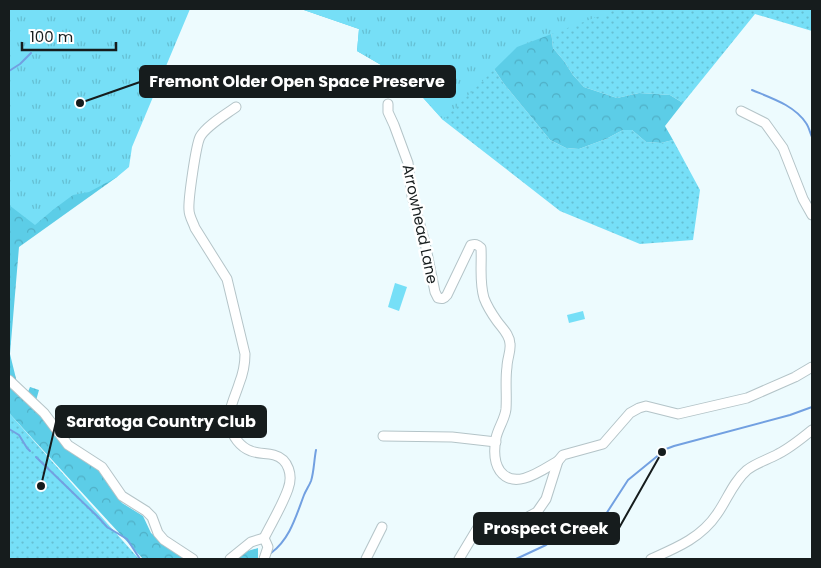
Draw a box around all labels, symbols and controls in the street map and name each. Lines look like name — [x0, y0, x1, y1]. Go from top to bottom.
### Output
scale bar — [22, 20, 116, 52]
text: 100 m — [30, 26, 73, 47]
callout: Fremont Older Open Space Preserve — [140, 66, 455, 97]
text: Fremont Older Open Space Preserve — [149, 70, 445, 93]
street label: Arrowhead Lane — [398, 162, 443, 286]
callout: Saratoga Country Club — [56, 406, 266, 437]
text: Saratoga Country Club — [66, 410, 256, 433]
callout: Prospect Creek — [474, 513, 619, 544]
text: Prospect Creek — [484, 517, 609, 540]

